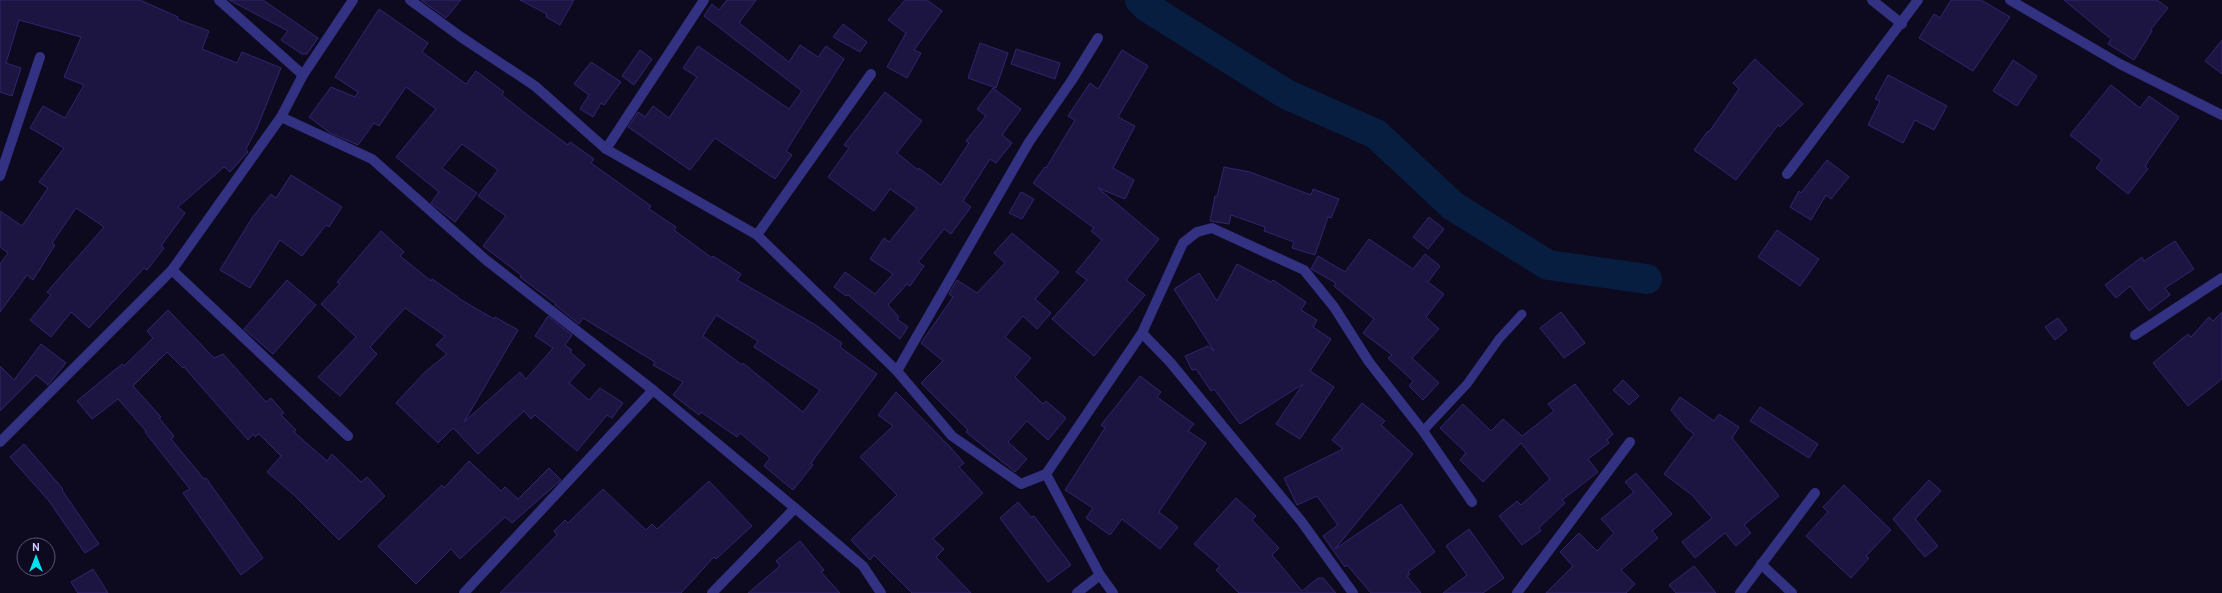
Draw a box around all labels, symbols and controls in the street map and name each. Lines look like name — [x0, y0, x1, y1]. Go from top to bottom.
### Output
north arrow — [16, 537, 56, 577]
text: N — [32, 541, 40, 555]

